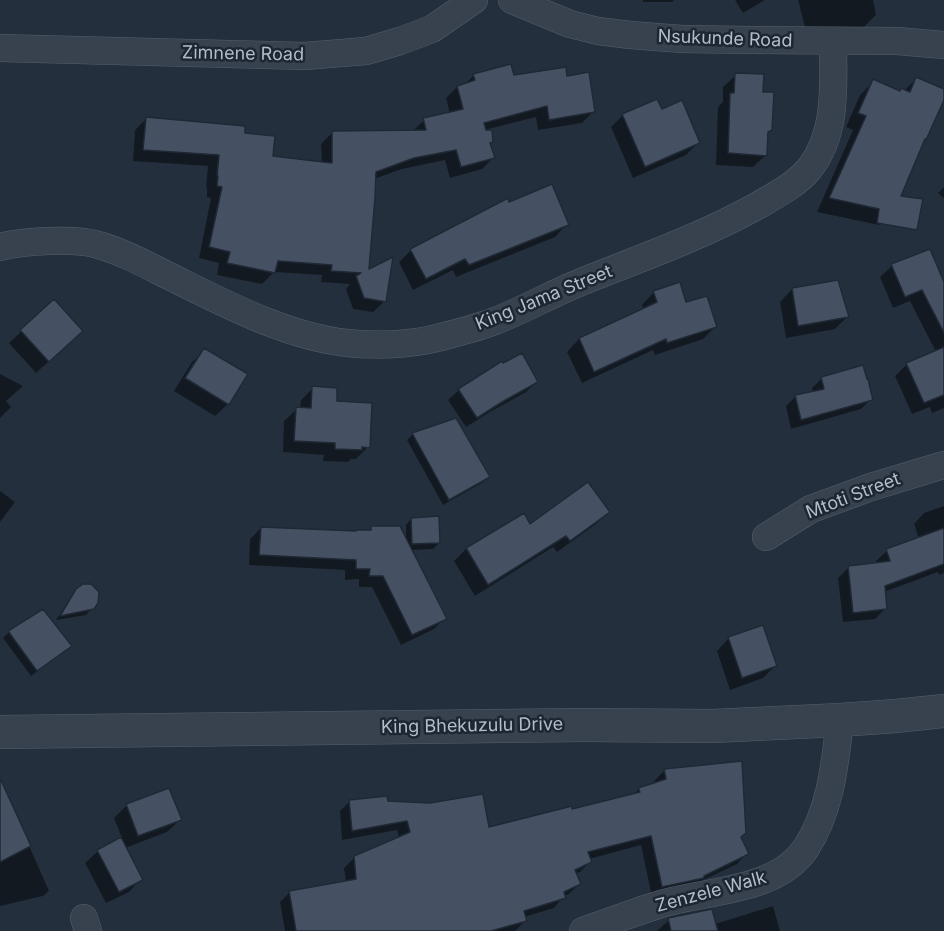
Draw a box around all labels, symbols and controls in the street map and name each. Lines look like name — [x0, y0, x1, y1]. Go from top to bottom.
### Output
street label: Nsukunde Road — [657, 26, 793, 52]
street label: Zimnene Road — [182, 42, 304, 66]
street label: King Jama Street — [472, 261, 616, 335]
street label: Mtoti Street — [803, 468, 903, 524]
street label: King Bhekuzulu Drive — [381, 714, 563, 738]
street label: Zenzele Walk — [653, 867, 769, 917]

